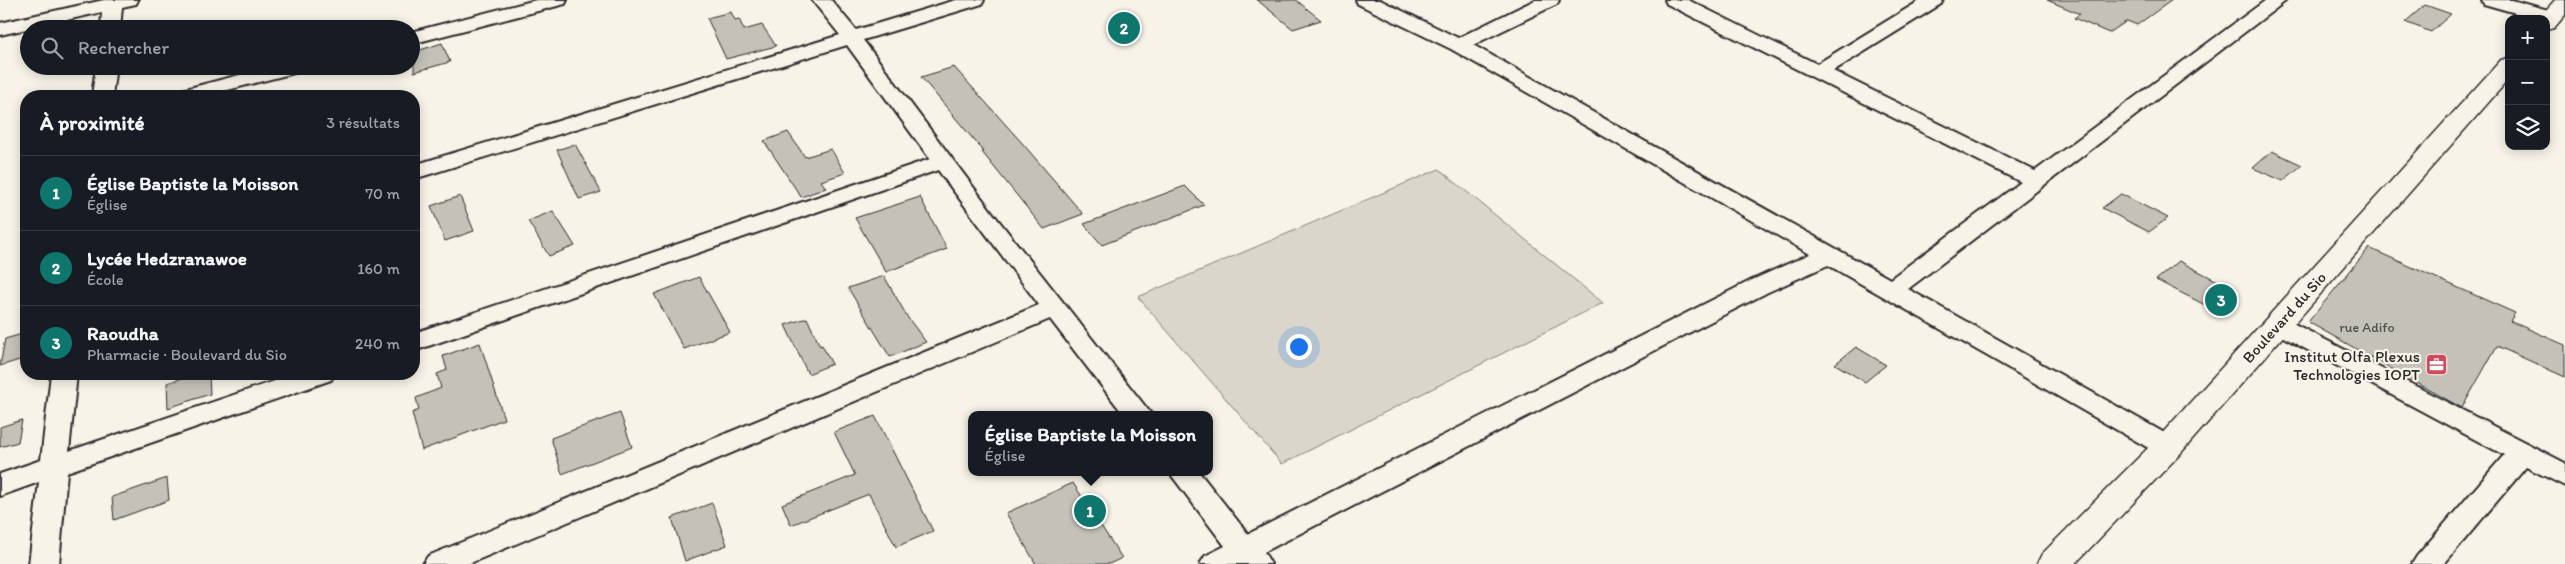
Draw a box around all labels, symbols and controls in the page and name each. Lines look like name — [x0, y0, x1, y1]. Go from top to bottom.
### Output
pin: 2 — [1108, 9, 1140, 47]
map controls — [2505, 15, 2550, 150]
button: + — [2505, 15, 2550, 60]
search box — [20, 20, 420, 75]
icon: search — [38, 34, 66, 62]
text: Rechercher — [78, 36, 169, 59]
button: − — [2505, 60, 2550, 105]
button: layers — [2505, 105, 2550, 150]
text: À proximité — [40, 110, 145, 135]
text: 3 résultats — [326, 113, 400, 132]
text: Église Baptiste la Moisson — [87, 172, 298, 195]
text: 1 — [52, 184, 60, 203]
text: 70 m — [365, 184, 400, 203]
text: Église — [87, 195, 127, 214]
text: Lycée Hedzranawoe — [87, 247, 247, 270]
text: 2 — [52, 259, 60, 278]
text: 160 m — [357, 259, 400, 278]
street label: Boulevard du Sio — [2238, 268, 2330, 367]
text: École — [87, 270, 124, 289]
pin: 3 — [2205, 281, 2237, 319]
house number: rue Adifo — [2339, 319, 2395, 336]
text: Raoudha — [87, 322, 159, 345]
text: 3 — [52, 334, 60, 353]
text: 240 m — [355, 334, 400, 353]
your location — [1286, 334, 1312, 360]
text: Pharmacie · Boulevard du Sio — [87, 345, 287, 364]
place label: Institut Olfa Plexus Technologies IOPT — [2284, 347, 2420, 384]
office icon: Institut Olfa Plexus Technologies IOPT — [2424, 353, 2448, 377]
popup — [968, 411, 1213, 476]
text: Église Baptiste la Moisson — [985, 423, 1196, 446]
text: Église — [985, 446, 1025, 465]
pin: 1 — [1074, 492, 1106, 530]

